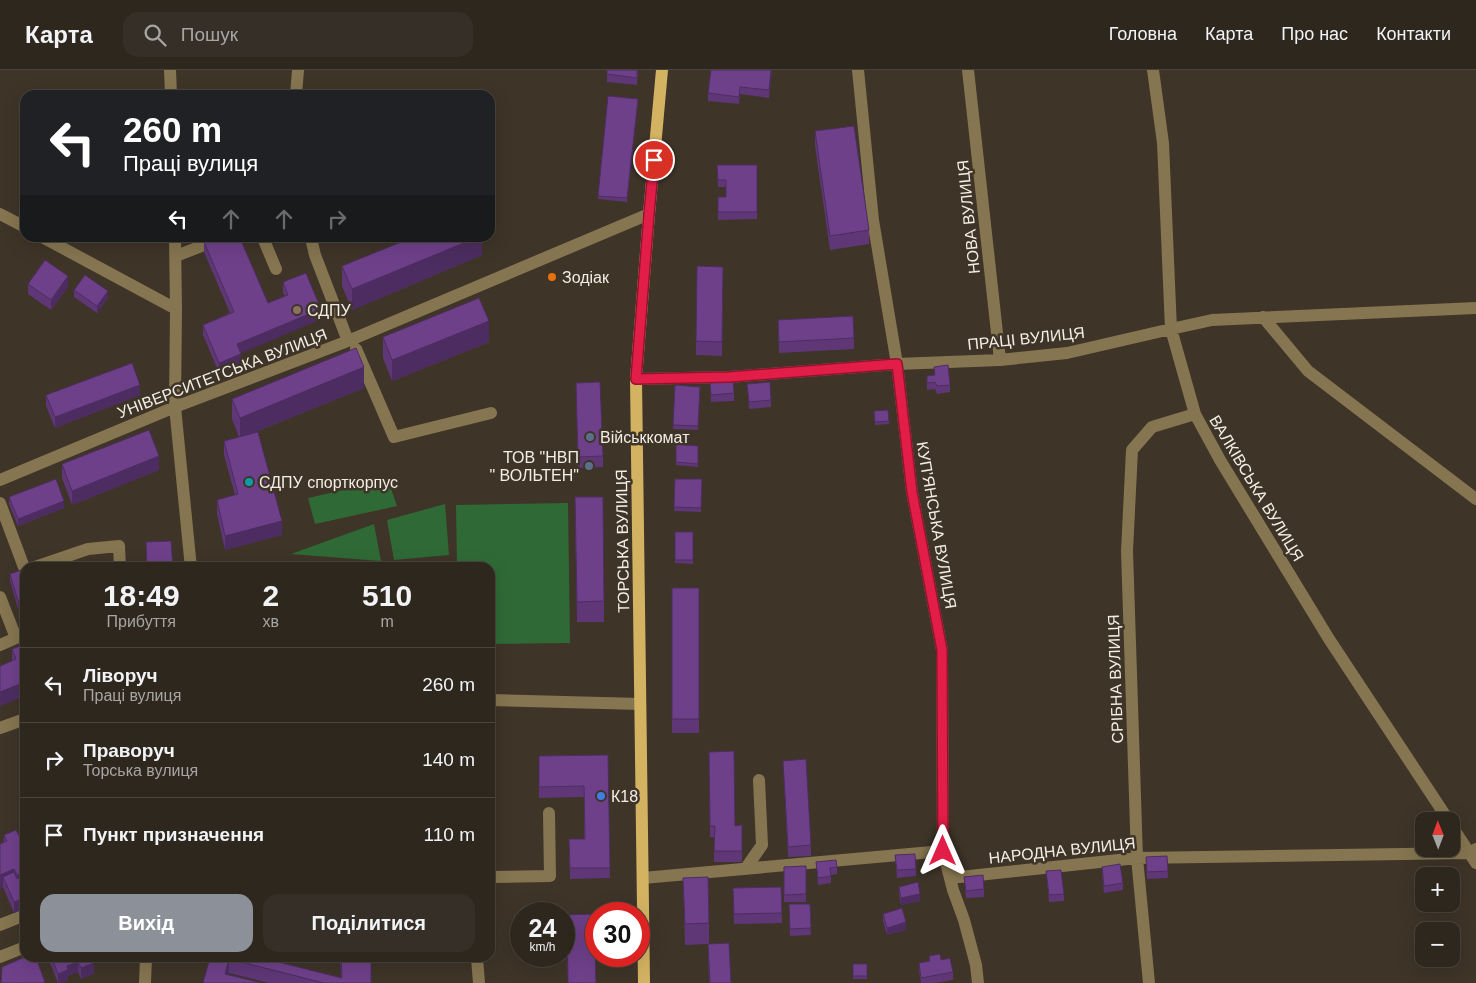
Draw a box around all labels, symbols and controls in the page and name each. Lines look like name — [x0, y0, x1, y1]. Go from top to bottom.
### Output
search box — [123, 12, 473, 57]
text: Карта — [25, 21, 93, 48]
icon: search — [141, 21, 169, 49]
text: Пошук — [181, 24, 238, 45]
text: Головна — [1109, 24, 1177, 44]
text: Карта — [1205, 24, 1253, 44]
text: Про нас — [1281, 24, 1348, 44]
text: Контакти — [1376, 24, 1451, 44]
icon: left — [40, 110, 105, 175]
text: 260 m — [123, 110, 222, 149]
pin — [633, 139, 675, 181]
icon: arrive — [640, 146, 668, 174]
text: Праці вулиця — [123, 151, 258, 176]
street label: НОВА ВУЛИЦЯ — [954, 159, 983, 275]
icon: left — [164, 205, 192, 233]
icon: ahead — [217, 205, 245, 233]
icon: ahead — [270, 205, 298, 233]
icon: right — [323, 205, 351, 233]
place label: Зодіак — [562, 269, 610, 286]
marker: Зодіак — [546, 271, 558, 283]
place label: СДПУ — [307, 302, 352, 319]
marker: СДПУ — [291, 304, 303, 316]
street label: ПРАЦІ ВУЛИЦЯ — [967, 324, 1085, 353]
street label: УНІВЕРСИТЕТСЬКА ВУЛИЦЯ — [115, 326, 329, 421]
street label: ВАЛКІВСЬКА ВУЛИЦЯ — [1206, 412, 1307, 564]
place label: Військкомат — [600, 429, 690, 446]
marker: Військкомат — [584, 431, 596, 443]
street label: КУП’ЯНСЬКА ВУЛИЦЯ — [913, 440, 960, 610]
place label: ТОВ "НВП " ВОЛЬТЕН" — [489, 449, 579, 484]
marker: ТОВ "НВП " ВОЛЬТЕН" — [583, 460, 595, 472]
street label: ТОРСЬКА ВУЛИЦЯ — [613, 469, 632, 613]
place label: СДПУ спорткорпус — [259, 474, 398, 491]
marker: СДПУ спорткорпус — [243, 476, 255, 488]
text: 18:49 — [103, 579, 180, 612]
text: 2 — [262, 579, 279, 612]
text: 510 — [362, 579, 412, 612]
text: Прибуття — [107, 613, 176, 630]
text: хв — [263, 613, 279, 630]
text: m — [380, 613, 394, 630]
street label: СРІБНА ВУЛИЦЯ — [1105, 614, 1126, 744]
text: Ліворуч — [83, 665, 158, 686]
icon: left — [40, 671, 68, 699]
text: 260 m — [422, 674, 475, 695]
text: Праці вулиця — [83, 687, 181, 704]
text: Праворуч — [83, 740, 175, 761]
icon: right — [40, 746, 68, 774]
text: 140 m — [422, 749, 475, 770]
text: Торська вулиця — [83, 762, 198, 779]
place label: К18 — [611, 788, 638, 805]
marker: К18 — [595, 790, 607, 802]
north arrow — [1415, 812, 1460, 858]
map controls — [1415, 812, 1460, 967]
icon: arrive — [40, 821, 68, 849]
text: Пункт призначення — [83, 824, 264, 845]
text: 110 m — [424, 824, 475, 845]
position arrow — [916, 824, 968, 876]
street label: НАРОДНА ВУЛИЦЯ — [988, 834, 1136, 867]
button: + — [1415, 867, 1460, 912]
button: Вихід — [40, 894, 253, 952]
button: Поділитися — [263, 894, 475, 952]
speed limit sign: 30 — [585, 902, 650, 967]
text: 24 — [529, 914, 556, 942]
button: − — [1415, 922, 1460, 967]
text: km/h — [529, 940, 556, 954]

